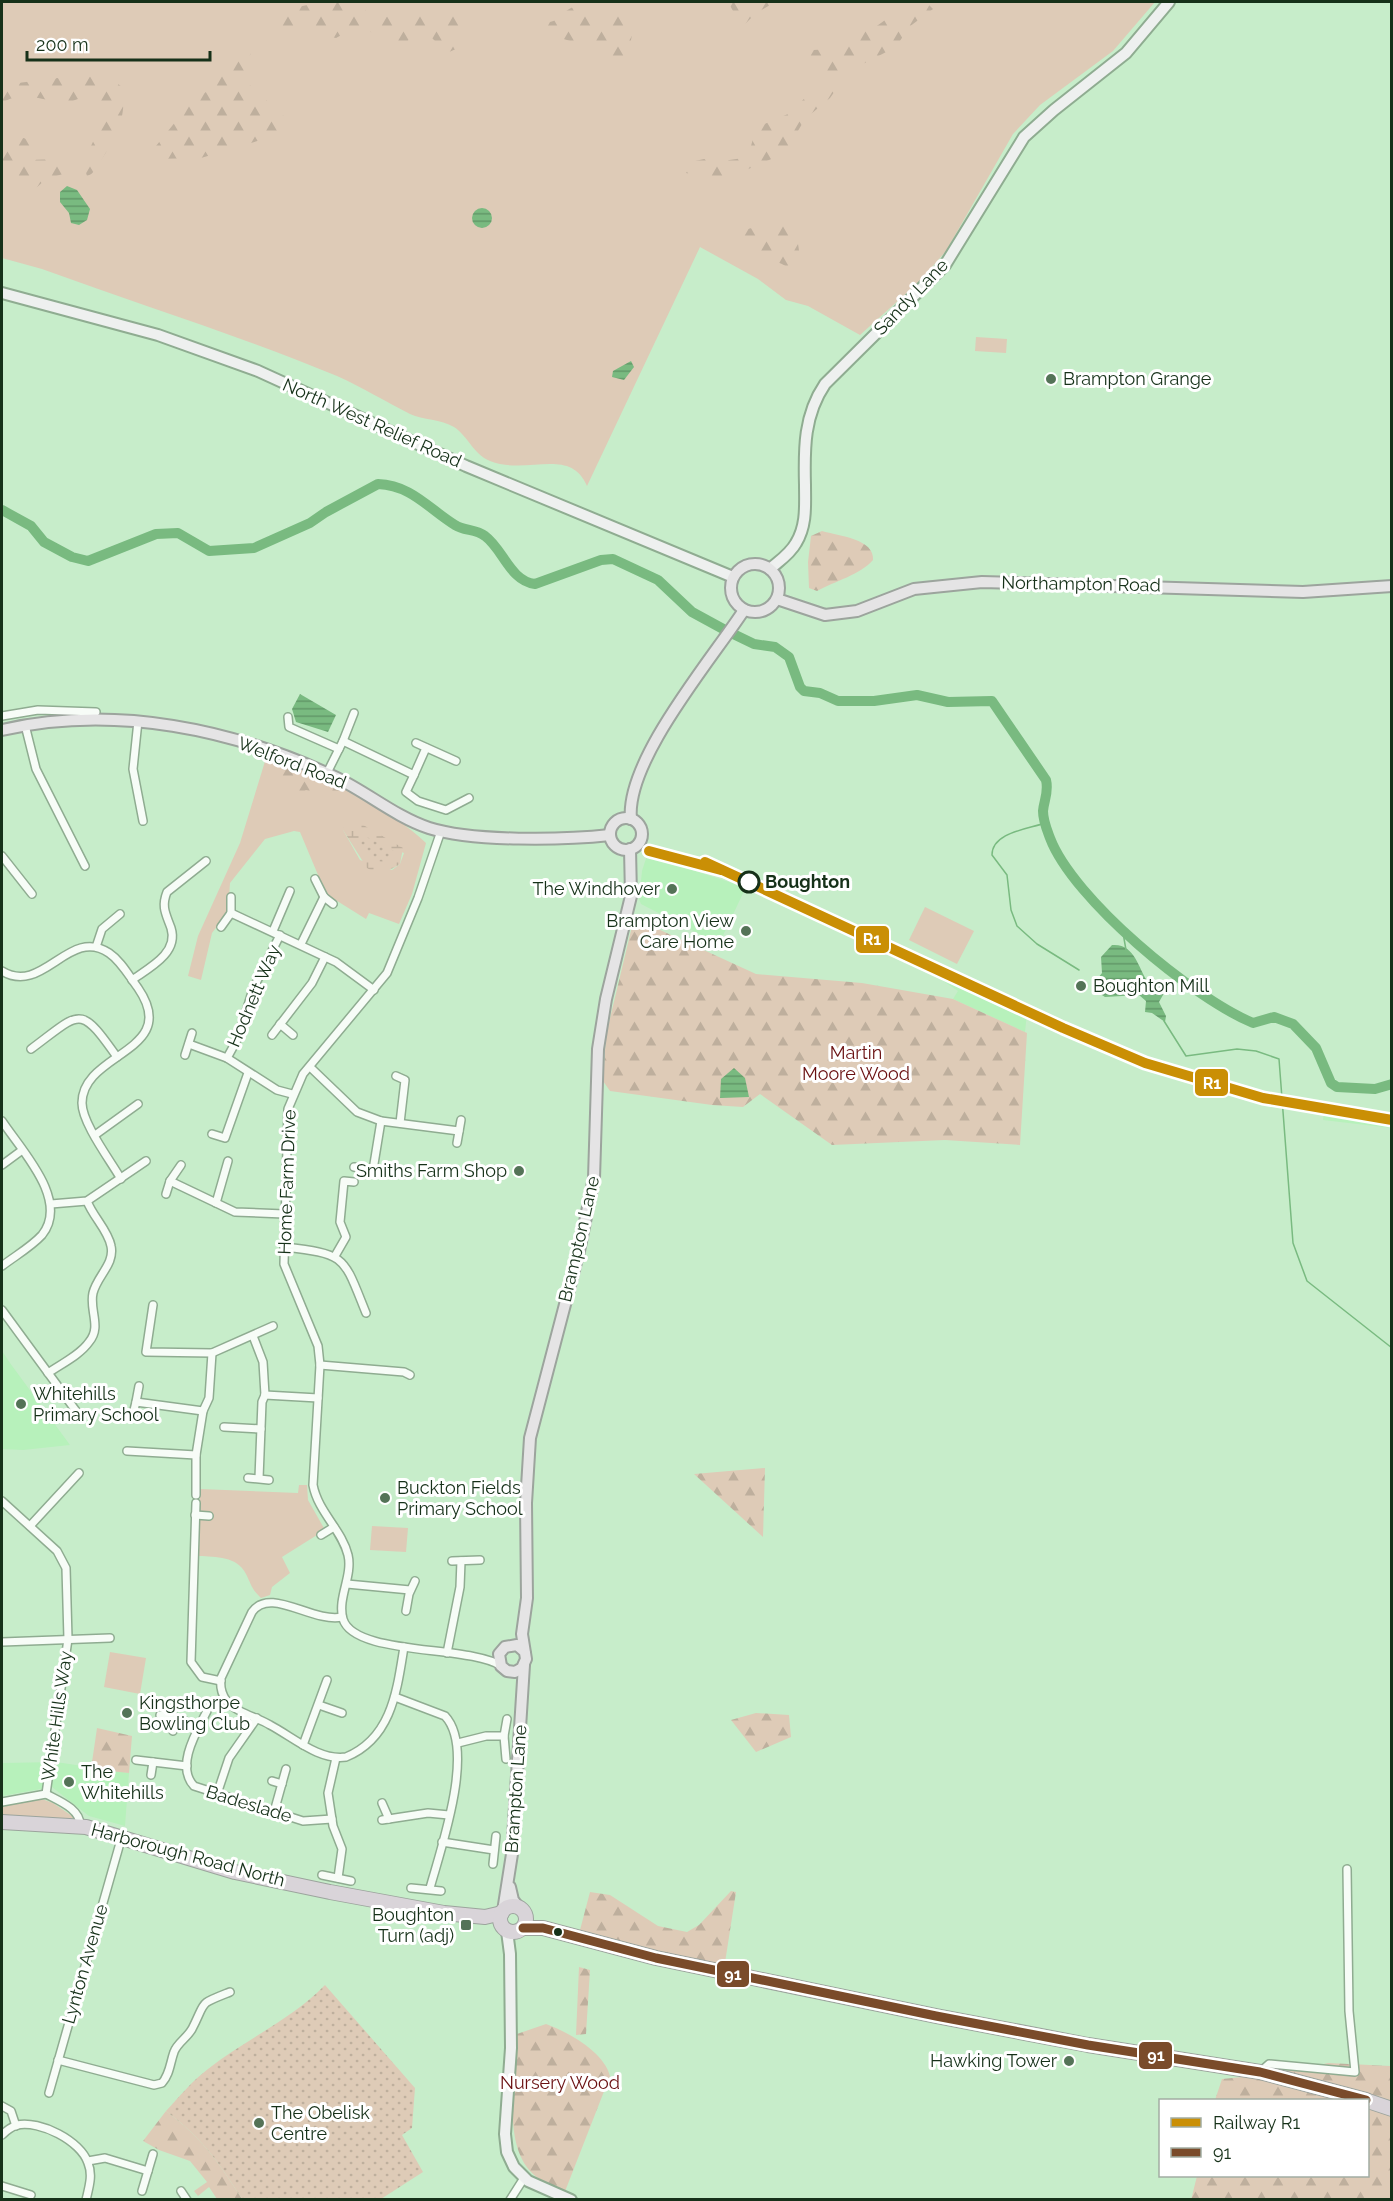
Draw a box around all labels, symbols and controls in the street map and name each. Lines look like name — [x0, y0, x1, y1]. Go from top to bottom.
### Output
scale bar — [27, 24, 210, 62]
text: 200 m — [36, 34, 89, 55]
street label: Sandy Lane — [869, 254, 952, 339]
place label: Brampton Grange — [1063, 368, 1212, 389]
marker: Brampton Grange — [1044, 372, 1058, 386]
street label: North West Relief Road — [280, 374, 465, 471]
street label: Northampton Road — [1001, 572, 1161, 595]
street label: Welford Road — [235, 732, 349, 793]
marker: Boughton — [738, 871, 760, 893]
place label: Boughton — [765, 871, 850, 892]
place label: The Windhover — [533, 878, 661, 899]
marker: The Windhover — [665, 882, 679, 896]
place label: Brampton View Care Home — [606, 910, 734, 952]
marker: Brampton View Care Home — [739, 924, 753, 938]
line badge: R1 — [855, 925, 890, 954]
text: R1 — [863, 930, 881, 949]
street label: Hodnett Way — [223, 941, 285, 1050]
place label: Boughton Mill — [1093, 975, 1209, 996]
marker: Boughton Mill — [1074, 979, 1088, 993]
park label: Martin Moore Wood — [802, 1042, 910, 1084]
line badge: R1 — [1194, 1068, 1229, 1097]
text: R1 — [1203, 1074, 1221, 1093]
street label: Home Farm Drive — [273, 1109, 300, 1255]
place label: Smiths Farm Shop — [356, 1160, 507, 1181]
marker: Smiths Farm Shop — [512, 1164, 526, 1178]
street label: Brampton Lane — [554, 1173, 603, 1304]
place label: Whitehills Primary School — [33, 1383, 159, 1425]
marker: Whitehills Primary School — [14, 1397, 28, 1411]
place label: Buckton Fields Primary School — [397, 1477, 523, 1519]
marker: Buckton Fields Primary School — [378, 1491, 392, 1505]
street label: White Hills Way — [37, 1649, 76, 1782]
place label: Kingsthorpe Bowling Club — [139, 1692, 250, 1734]
marker: Kingsthorpe Bowling Club — [120, 1706, 134, 1720]
street label: Brampton Lane — [501, 1724, 530, 1854]
place label: The Whitehills — [81, 1761, 164, 1803]
marker: The Whitehills — [62, 1775, 76, 1789]
street label: Badeslade — [204, 1781, 295, 1827]
street label: Harborough Road North — [89, 1819, 287, 1891]
street label: Lynton Avenue — [57, 1901, 112, 2026]
place label: Boughton Turn (adj) — [372, 1904, 454, 1946]
marker: Boughton Turn (adj) — [459, 1918, 473, 1932]
unlabelled marker — [552, 1926, 564, 1938]
line badge: 91 — [716, 1960, 750, 1988]
text: 91 — [724, 1965, 742, 1984]
line badge: 91 — [1138, 2041, 1173, 2070]
text: 91 — [1147, 2046, 1165, 2065]
place label: Hawking Tower — [930, 2050, 1058, 2071]
marker: Hawking Tower — [1062, 2054, 1076, 2068]
park label: Nursery Wood — [500, 2072, 620, 2093]
legend — [1159, 2099, 1369, 2177]
place label: The Obelisk Centre — [271, 2102, 370, 2144]
text: Railway R1 — [1213, 2112, 1300, 2133]
marker: The Obelisk Centre — [252, 2116, 266, 2130]
text: 91 — [1213, 2142, 1232, 2163]

